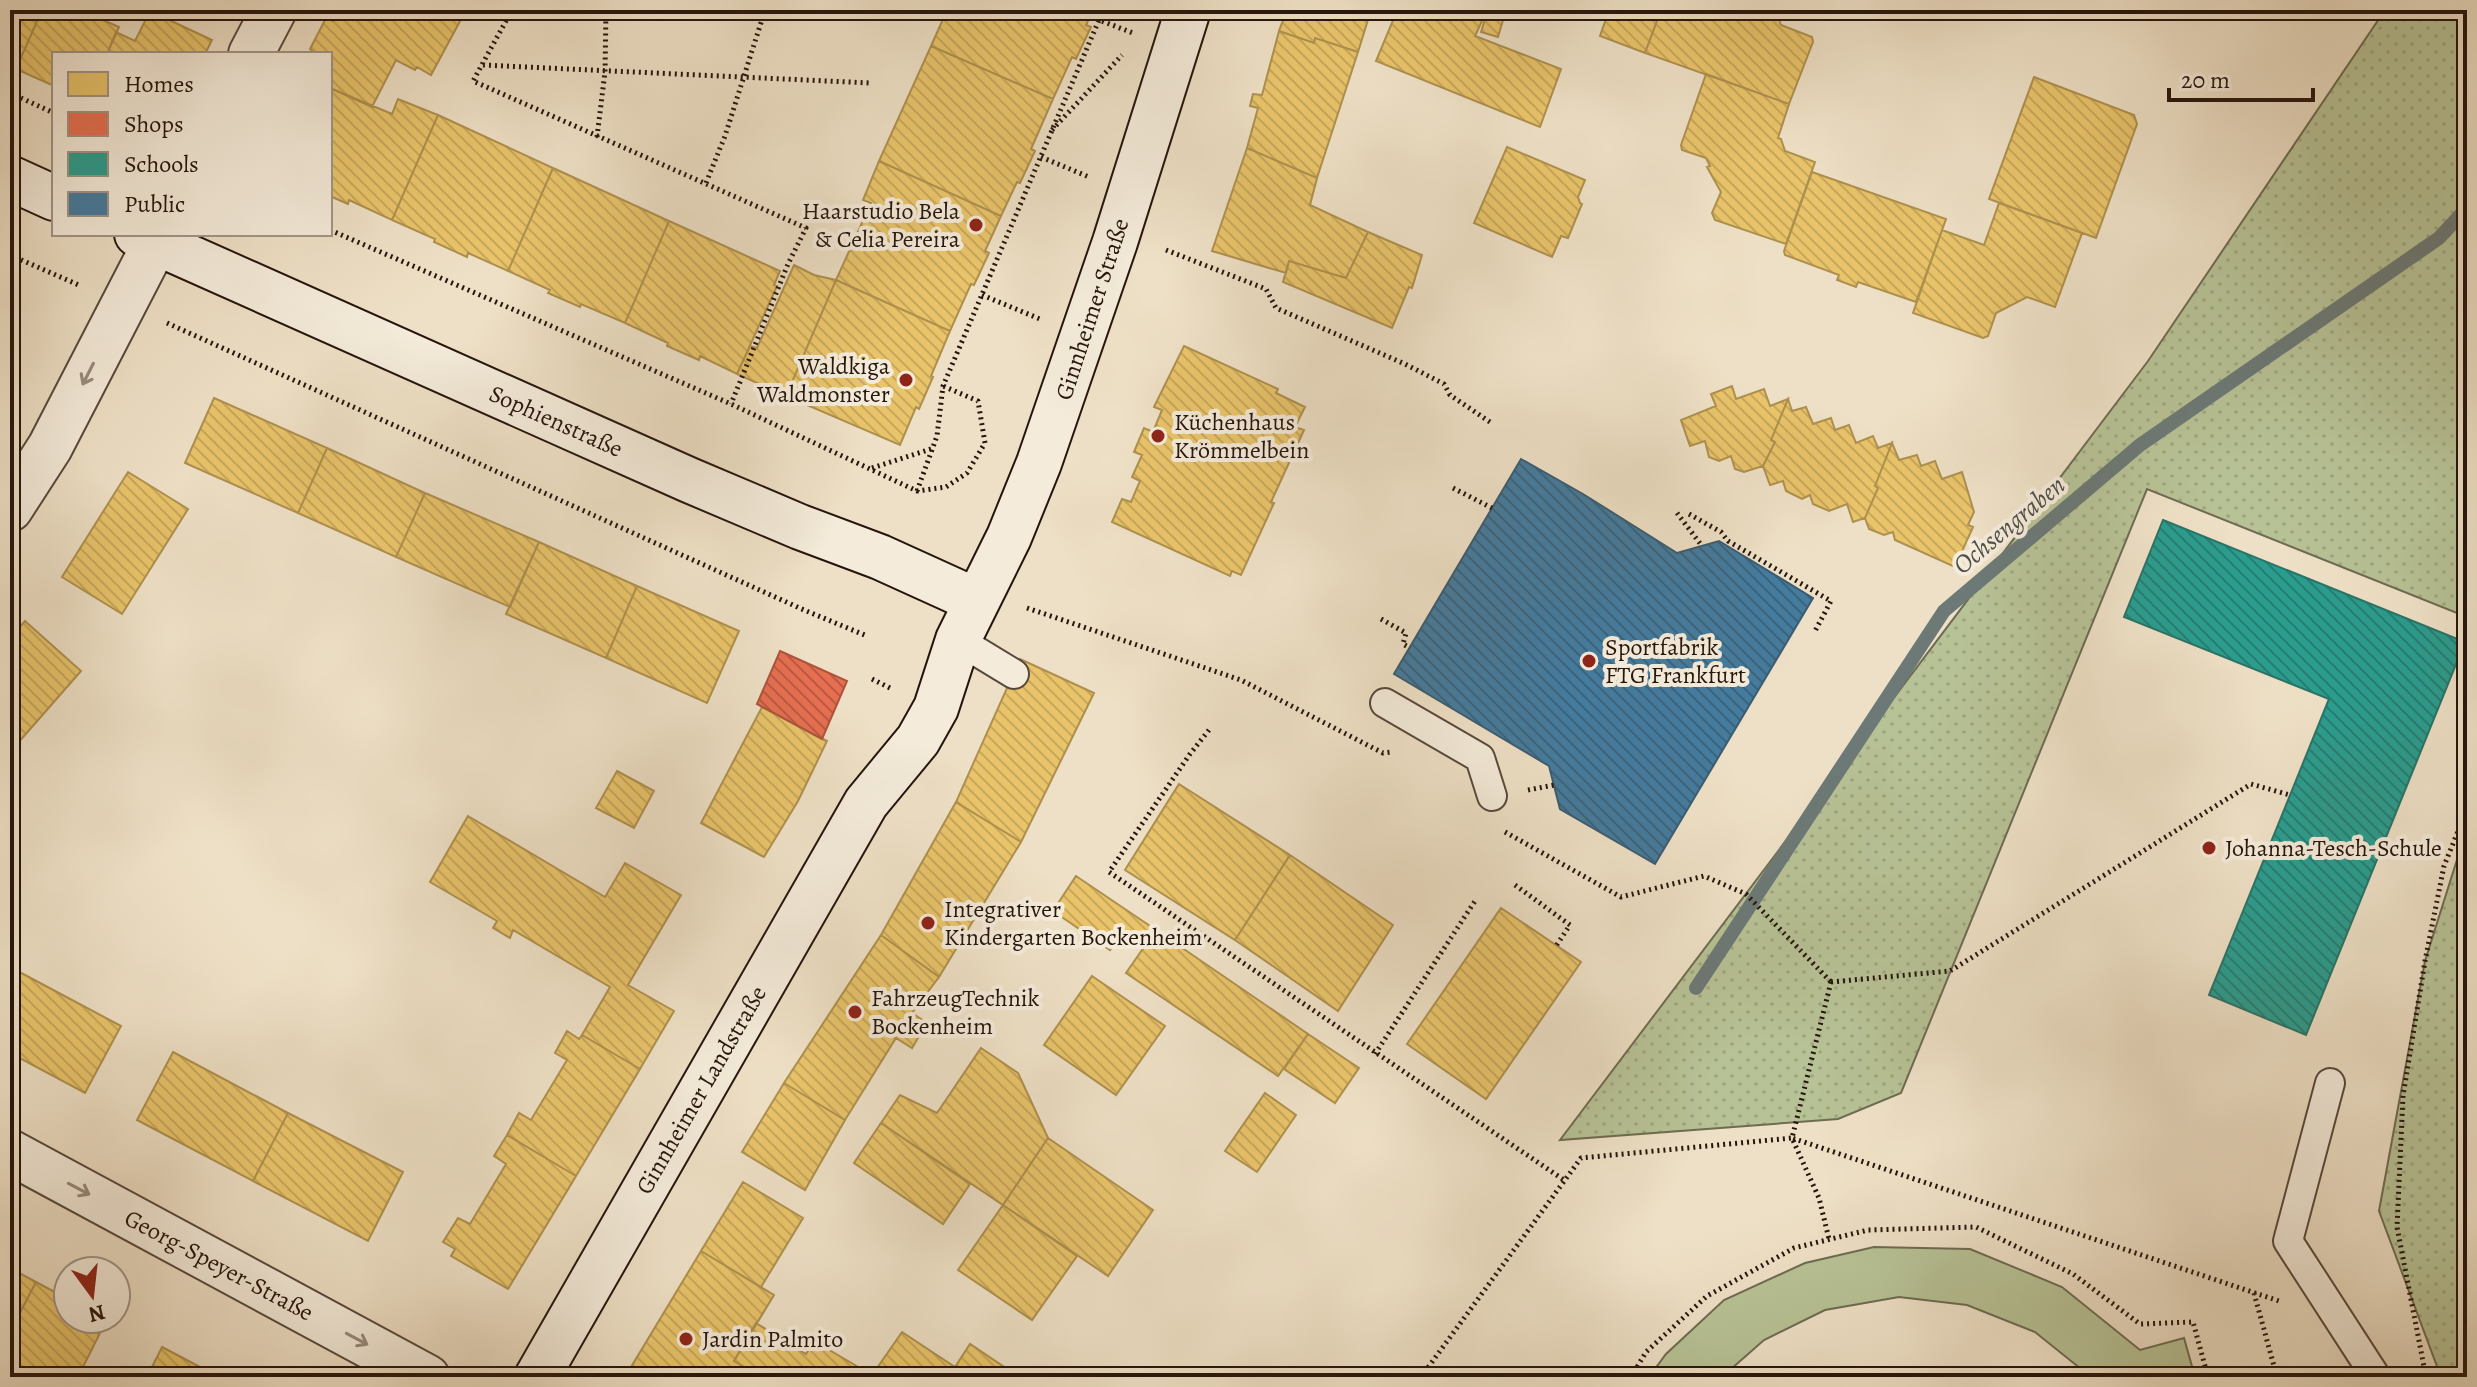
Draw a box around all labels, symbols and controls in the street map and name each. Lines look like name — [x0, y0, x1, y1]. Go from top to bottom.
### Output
legend — [52, 52, 332, 236]
scale bar — [2169, 52, 2313, 102]
text: 20 m — [2181, 64, 2230, 96]
text: Homes — [124, 68, 194, 100]
text: Shops — [124, 108, 184, 140]
text: Schools — [124, 148, 199, 180]
text: Public — [124, 188, 185, 220]
place label: Haarstudio Bela & Celia Pereira — [802, 195, 961, 255]
street label: Ginnheimer Straße — [1048, 214, 1136, 404]
marker: Haarstudio Bela & Celia Pereira — [967, 216, 985, 234]
place label: Waldkiga Waldmonster — [756, 350, 891, 410]
one-way arrow — [80, 362, 95, 385]
marker: Waldkiga Waldmonster — [897, 371, 915, 389]
street label: Sophienstraße — [484, 377, 628, 465]
place label: Küchenhaus Krömmelbein — [1174, 406, 1309, 466]
marker: Küchenhaus Krömmelbein — [1149, 427, 1167, 445]
water label: Ochsengraben — [1946, 468, 2072, 582]
place label: Sportfabrik FTG Frankfurt — [1605, 631, 1746, 691]
marker: Sportfabrik FTG Frankfurt — [1580, 652, 1598, 670]
place label: Johanna-Tesch-Schule — [2225, 832, 2442, 864]
marker: Johanna-Tesch-Schule — [2200, 839, 2218, 857]
place label: Integrativer Kindergarten Bockenheim — [944, 893, 1202, 953]
marker: Integrativer Kindergarten Bockenheim — [919, 914, 937, 932]
street label: Ginnheimer Landstraße — [628, 980, 774, 1200]
place label: FahrzeugTechnik Bockenheim — [871, 982, 1040, 1042]
marker: FahrzeugTechnik Bockenheim — [846, 1003, 864, 1021]
one-way arrow — [66, 1182, 90, 1198]
street label: Georg-Speyer-Straße — [119, 1202, 319, 1328]
north arrow — [52, 1255, 132, 1335]
text: N — [85, 1297, 109, 1330]
place label: Jardin Palmito — [702, 1323, 843, 1355]
marker: Jardin Palmito — [677, 1330, 695, 1348]
one-way arrow — [344, 1332, 368, 1348]

